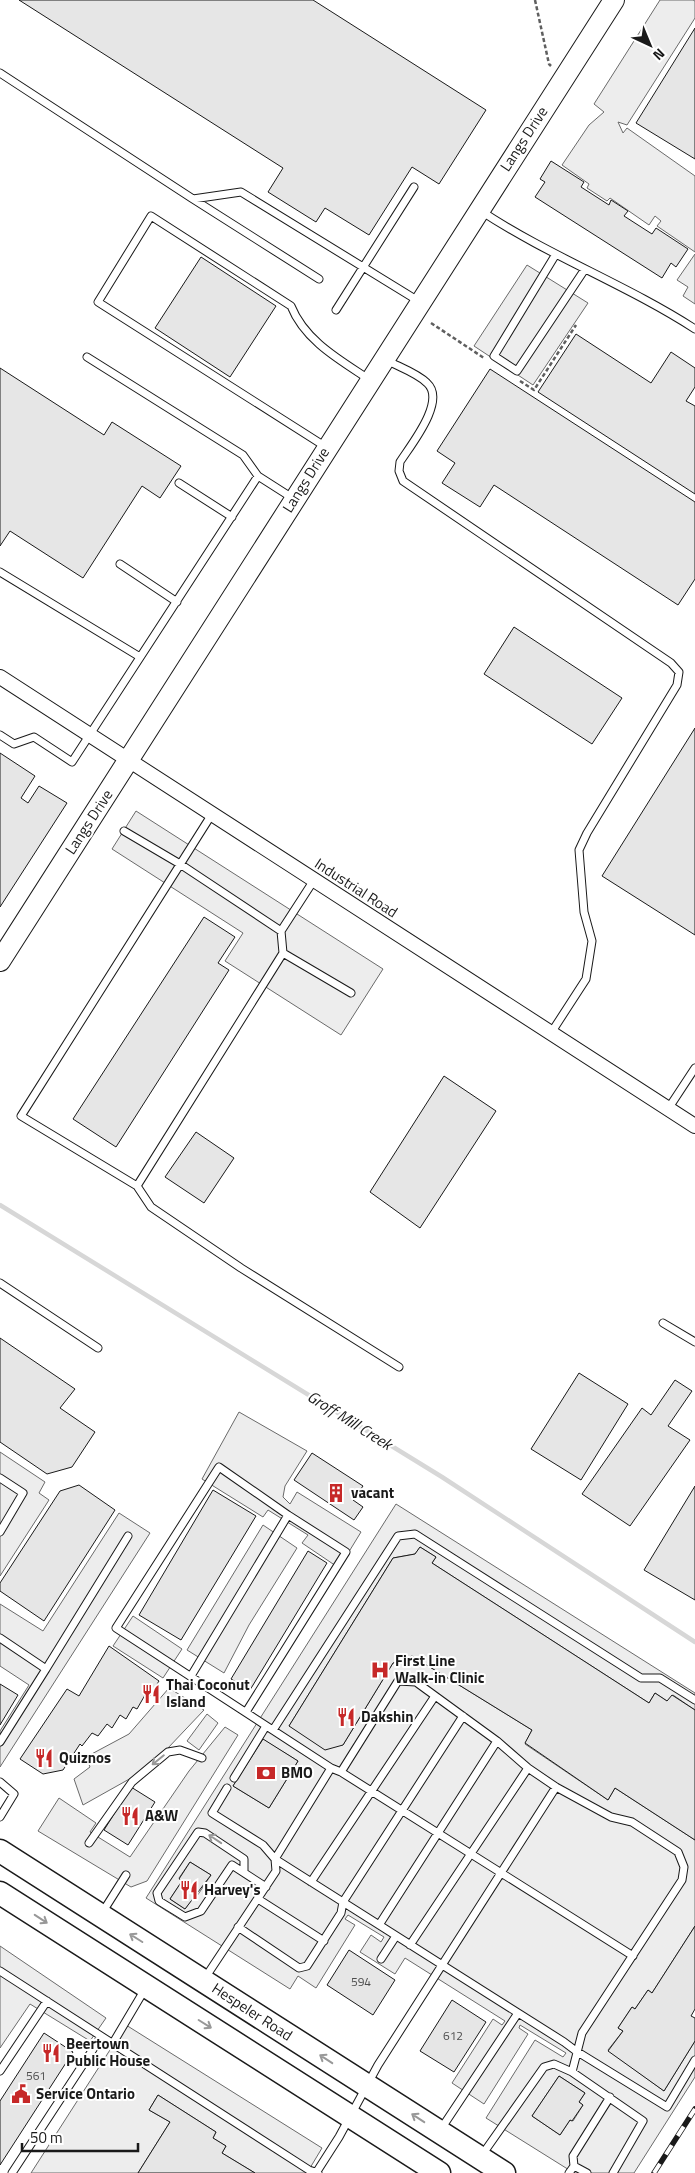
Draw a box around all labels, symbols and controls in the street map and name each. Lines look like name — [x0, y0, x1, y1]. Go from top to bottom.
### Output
north arrow — [625, 20, 675, 70]
text: N — [649, 44, 670, 66]
street label: Langs Drive — [494, 102, 553, 176]
street label: Langs Drive — [276, 442, 335, 517]
street label: Langs Drive — [59, 785, 118, 859]
street label: Industrial Road — [310, 852, 402, 923]
water label: Groff Mill Creek — [303, 1384, 399, 1457]
place label: vacant — [351, 1481, 395, 1504]
building icon: vacant — [325, 1482, 347, 1504]
place label: First Line Walk-in Clinic — [395, 1649, 485, 1689]
hospital icon: First Line Walk-in Clinic — [369, 1659, 391, 1681]
place label: Thai Coconut Island — [166, 1673, 250, 1713]
restaurant icon: Thai Coconut Island — [140, 1683, 162, 1705]
place label: Dakshin — [361, 1705, 414, 1728]
restaurant icon: Dakshin — [335, 1706, 357, 1728]
place label: Quiznos — [59, 1746, 111, 1769]
restaurant icon: Quiznos — [33, 1747, 55, 1769]
one-way arrow — [152, 1755, 165, 1766]
place label: BMO — [281, 1761, 313, 1784]
bank icon: BMO — [255, 1762, 277, 1784]
place label: A&W — [145, 1804, 178, 1827]
restaurant icon: A&W — [119, 1805, 141, 1827]
one-way arrow — [208, 1834, 222, 1844]
place label: Harvey's — [204, 1878, 260, 1901]
restaurant icon: Harvey's — [178, 1879, 200, 1901]
one-way arrow — [34, 1914, 48, 1924]
one-way arrow — [129, 1932, 143, 1942]
house number: 594 — [351, 1972, 371, 1991]
street label: Hespeler Road — [207, 1977, 297, 2046]
one-way arrow — [198, 2019, 212, 2029]
house number: 612 — [443, 2026, 463, 2045]
place label: Beertown Public House — [66, 2032, 151, 2072]
restaurant icon: Beertown Public House — [40, 2042, 62, 2064]
one-way arrow — [319, 2054, 333, 2065]
house number: 561 — [26, 2066, 46, 2085]
place label: Service Ontario — [36, 2082, 135, 2105]
public building icon: Service Ontario — [10, 2083, 32, 2105]
one-way arrow — [412, 2113, 426, 2123]
scale bar — [22, 2120, 139, 2152]
text: 50 m — [30, 2126, 63, 2149]

